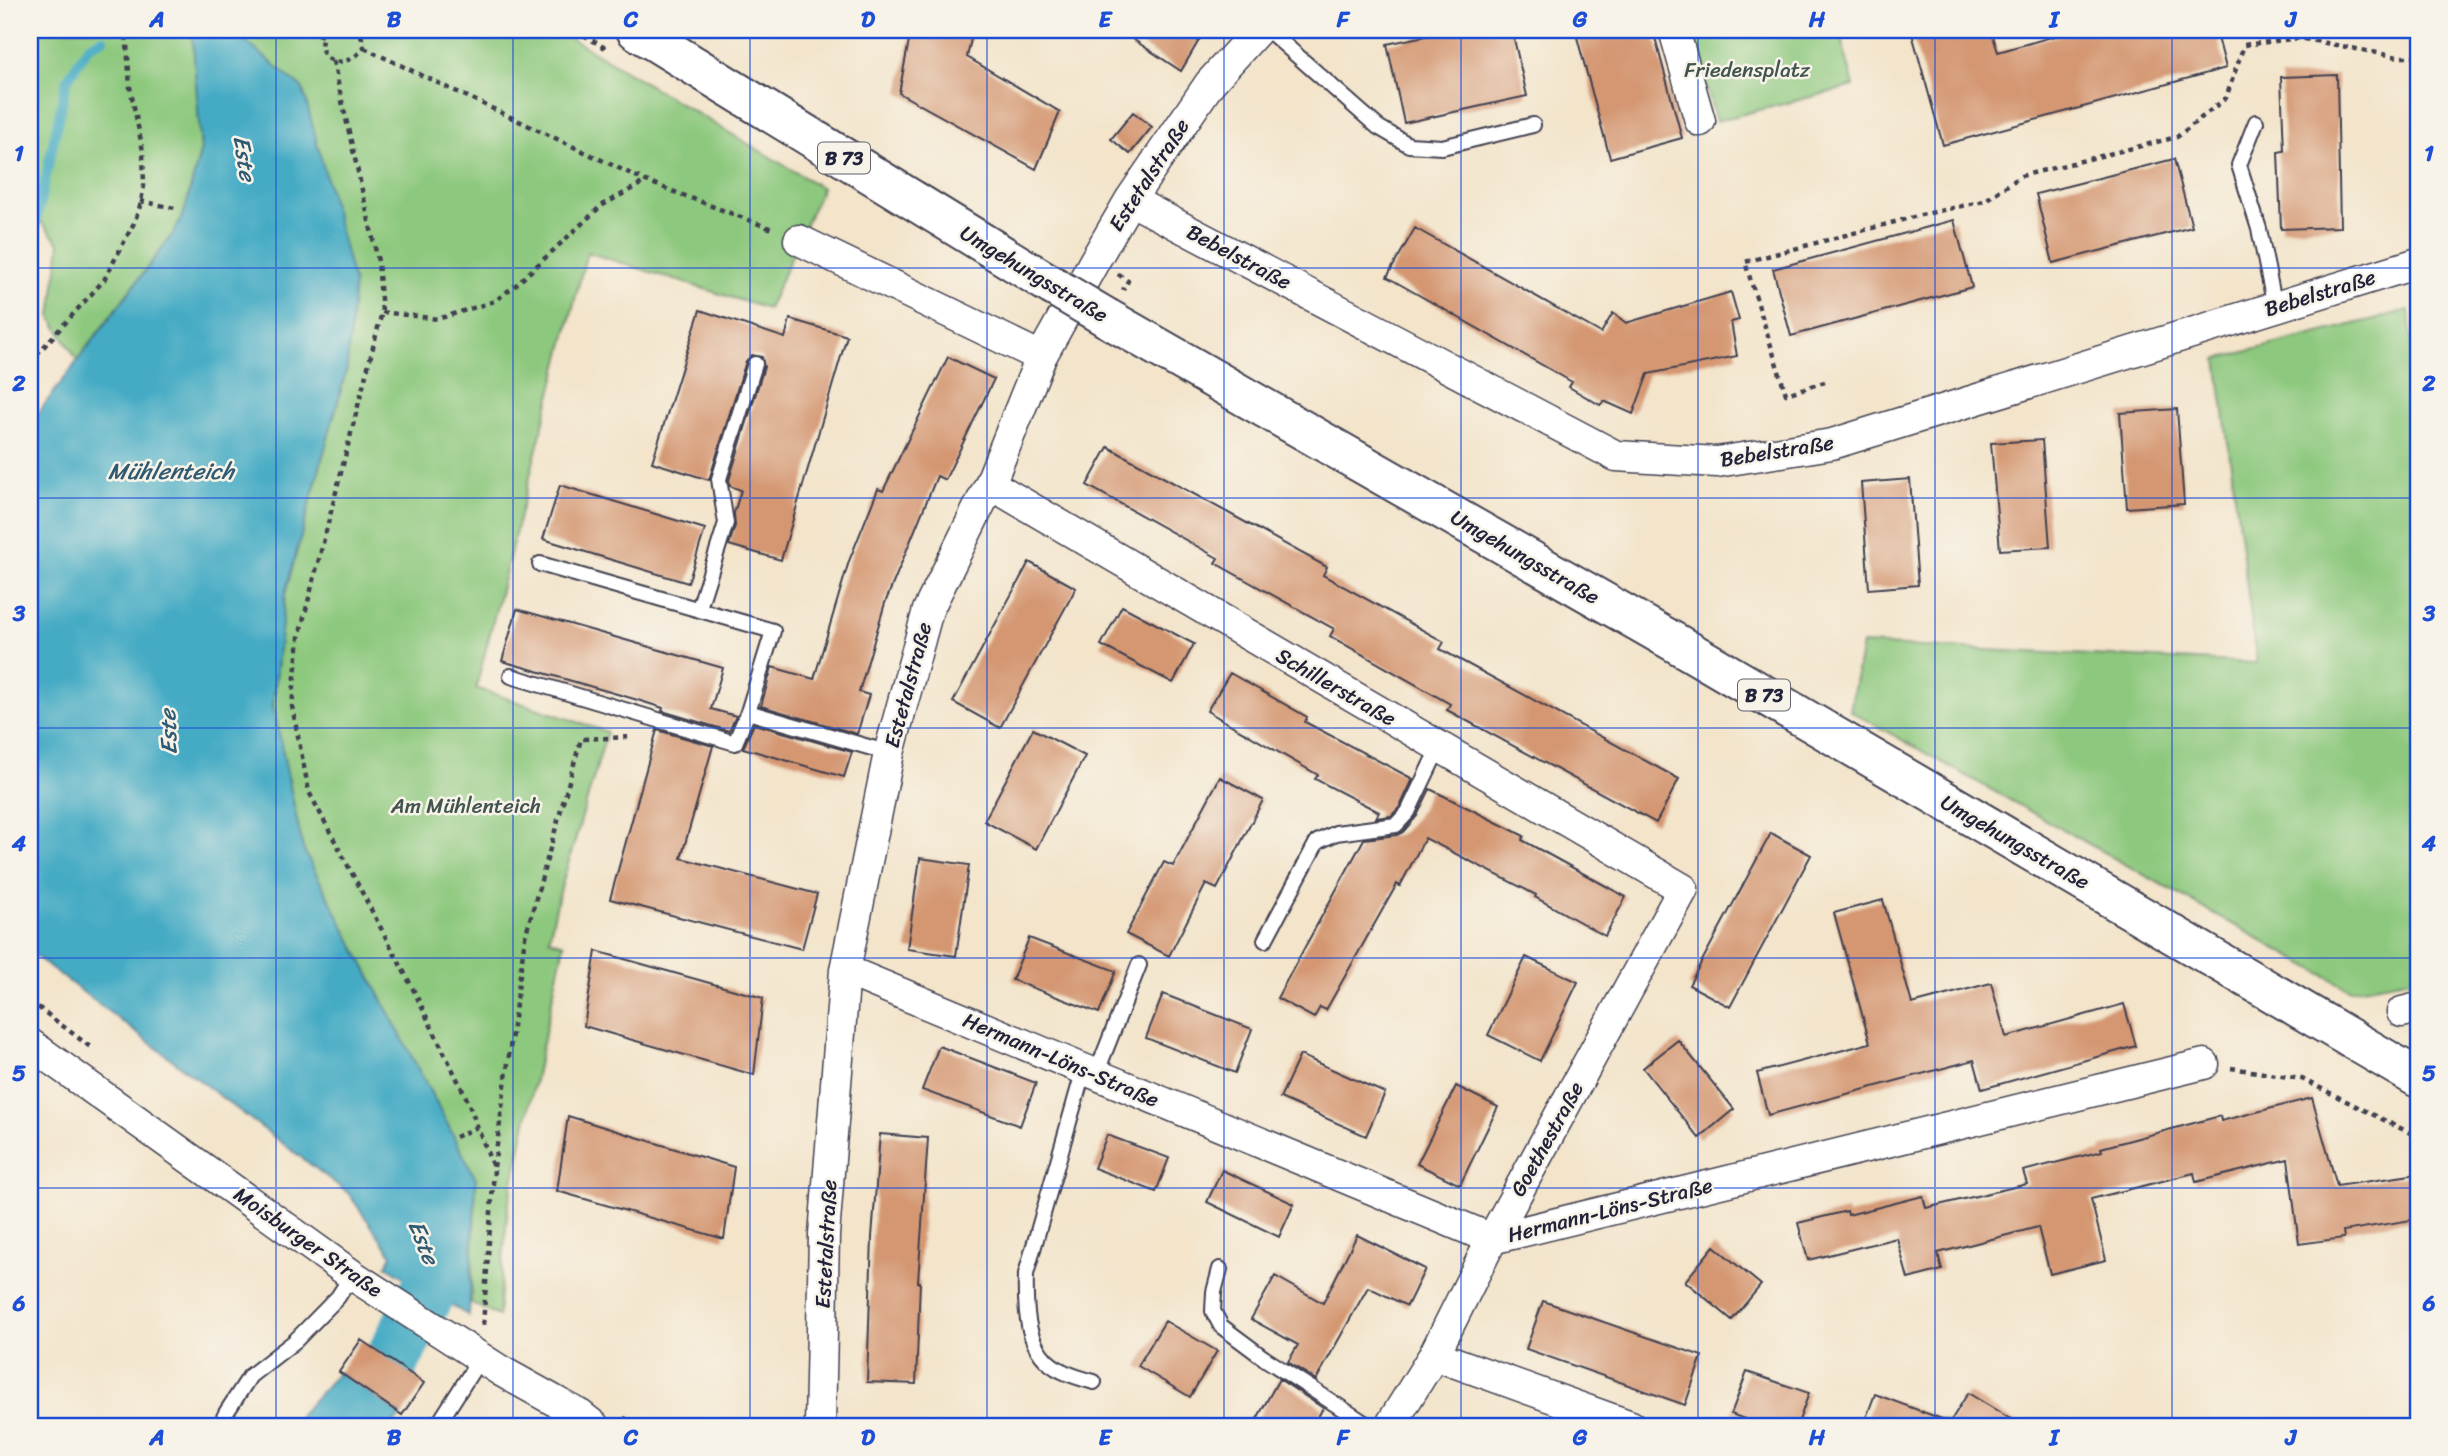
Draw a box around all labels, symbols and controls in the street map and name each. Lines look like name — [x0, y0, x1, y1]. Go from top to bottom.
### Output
text: A — [148, 0, 165, 40]
text: B — [387, 0, 402, 40]
text: C — [623, 0, 639, 40]
text: D — [861, 0, 876, 40]
text: E — [1099, 0, 1114, 40]
text: F — [1336, 0, 1351, 40]
text: G — [1572, 0, 1588, 40]
text: H — [1808, 0, 1826, 40]
text: I — [2048, 0, 2060, 40]
text: J — [2284, 0, 2298, 40]
park label: Friedensplatz — [1684, 51, 1811, 89]
street label: Estetalstraße — [1098, 110, 1200, 239]
text: 1 — [14, 133, 24, 174]
water label: Este — [221, 133, 269, 186]
text: 1 — [2424, 133, 2434, 174]
road number: B 73 — [818, 142, 870, 174]
street label: Bebelstraße — [1179, 213, 1299, 301]
street label: Umgehungsstraße — [952, 215, 1116, 334]
street label: Bebelstraße — [2260, 258, 2381, 328]
text: 2 — [11, 363, 26, 404]
text: 2 — [2421, 363, 2436, 404]
street label: Bebelstraße — [1717, 423, 1837, 479]
water label: Mühlenteich — [108, 451, 236, 492]
street label: Umgehungsstraße — [1443, 499, 1607, 615]
text: 3 — [12, 593, 26, 634]
text: 3 — [2422, 593, 2436, 634]
street label: Estetalstraße — [873, 618, 943, 752]
street label: Schillerstraße — [1268, 637, 1404, 737]
road number: B 73 — [1738, 680, 1790, 710]
water label: Este — [147, 706, 190, 755]
street label: Umgehungsstraße — [1933, 784, 2097, 900]
park label: Am Mühlenteich — [390, 787, 541, 825]
text: 4 — [11, 823, 27, 864]
text: 4 — [2421, 823, 2437, 864]
street label: Hermann-Löns-Straße — [957, 1001, 1165, 1119]
text: 5 — [12, 1053, 26, 1094]
text: 5 — [2422, 1053, 2436, 1094]
street label: Goethestraße — [1500, 1074, 1595, 1204]
street label: Hermann-Löns-Straße — [1503, 1166, 1717, 1254]
street label: Moisburger Straße — [225, 1176, 391, 1308]
street label: Estetalstraße — [804, 1178, 848, 1309]
water label: Este — [396, 1214, 452, 1273]
text: 6 — [11, 1283, 26, 1324]
text: 6 — [2421, 1283, 2436, 1324]
text: A — [148, 1417, 165, 1456]
text: B — [387, 1417, 402, 1456]
text: C — [623, 1417, 639, 1456]
text: D — [861, 1417, 876, 1456]
text: E — [1099, 1417, 1114, 1456]
text: F — [1336, 1417, 1351, 1456]
text: G — [1572, 1417, 1588, 1456]
text: H — [1808, 1417, 1826, 1456]
text: I — [2048, 1417, 2060, 1456]
text: J — [2284, 1417, 2298, 1456]

